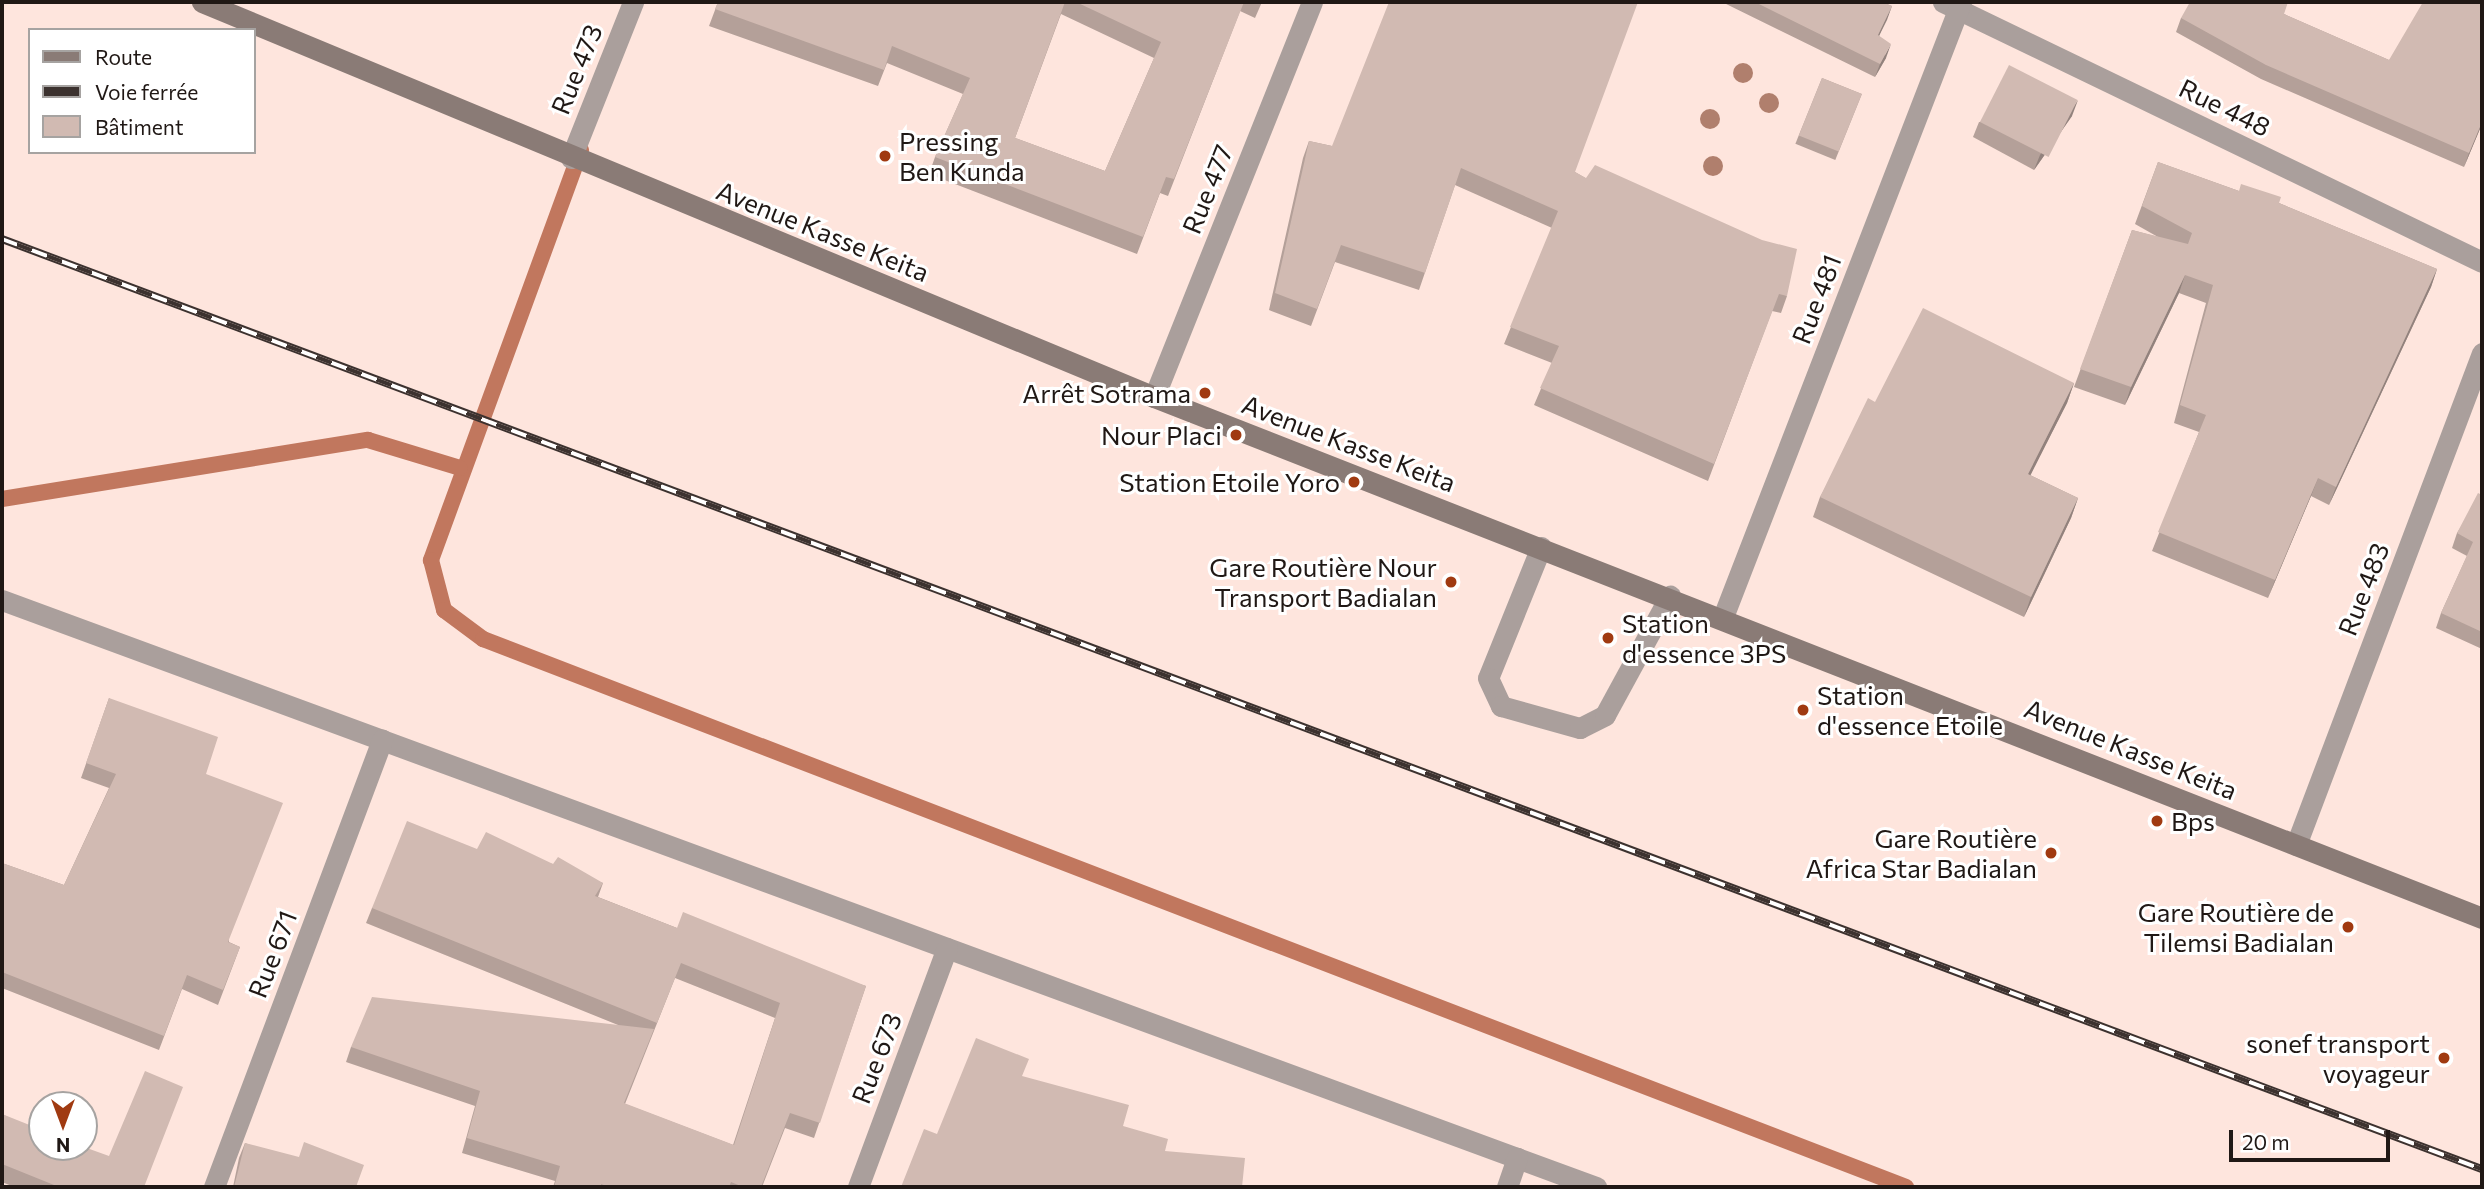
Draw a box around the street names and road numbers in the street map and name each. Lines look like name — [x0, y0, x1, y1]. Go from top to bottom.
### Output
street label: Rue 473 — [544, 20, 608, 118]
street label: Rue 448 — [2174, 72, 2276, 142]
street label: Rue 477 — [1175, 140, 1239, 238]
street label: Avenue Kasse Keita — [712, 174, 934, 288]
street label: Rue 481 — [1785, 250, 1847, 348]
street label: Avenue Kasse Keita — [1238, 388, 1460, 498]
street label: Rue 483 — [2331, 538, 2395, 640]
street label: Avenue Kasse Keita — [2020, 692, 2242, 806]
street label: Rue 671 — [241, 906, 303, 1002]
street label: Rue 673 — [844, 1008, 908, 1108]

